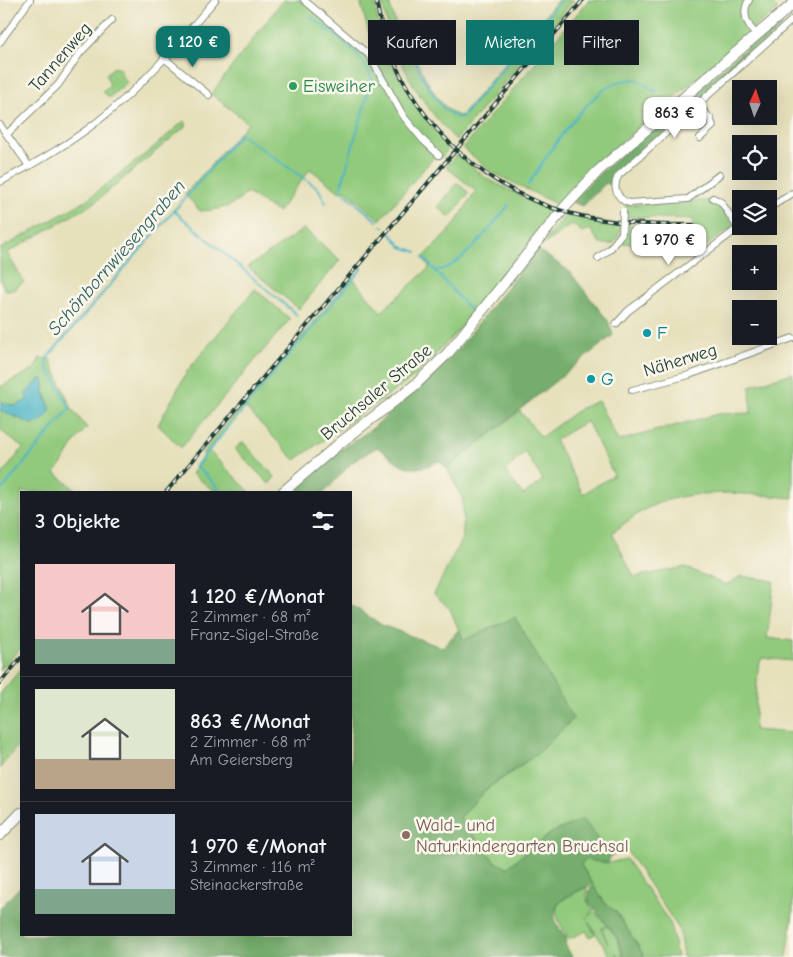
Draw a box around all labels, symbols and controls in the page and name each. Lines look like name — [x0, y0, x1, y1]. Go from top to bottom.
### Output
street label: Tannenweg — [25, 18, 96, 96]
chip: Kaufen — [368, 20, 456, 65]
chip: Mieten — [466, 20, 554, 65]
chip: Filter — [564, 20, 639, 65]
pin: 1 120 € — [147, 26, 239, 68]
text: 1 120 € — [167, 33, 219, 51]
place label: Eisweiher — [303, 76, 376, 97]
marker: Eisweiher — [287, 80, 299, 92]
north arrow — [732, 80, 778, 125]
map controls — [732, 80, 777, 345]
pin: 863 € — [640, 96, 710, 139]
text: 863 € — [654, 104, 696, 122]
button: locate — [732, 135, 777, 180]
water label: Schönbornwiesengraben — [43, 175, 190, 340]
button: layers — [732, 190, 777, 235]
pin: 1 970 € — [623, 224, 715, 266]
text: 1 970 € — [642, 231, 696, 249]
button: + — [732, 245, 777, 290]
button: − — [732, 300, 777, 345]
place label: F — [657, 323, 668, 344]
marker: F — [641, 327, 653, 339]
street label: Näherweg — [641, 339, 720, 382]
street label: Bruchsaler Straße — [317, 340, 436, 445]
place label: G — [601, 369, 614, 390]
marker: G — [585, 373, 597, 385]
icon: filters — [309, 507, 337, 535]
text: 3 Objekte — [35, 509, 120, 533]
icon: home — [75, 584, 135, 644]
text: 1 120 €/Monat — [190, 584, 324, 608]
text: 2 Zimmer · 68 m² — [190, 608, 310, 626]
text: Franz-Sigel-Straße — [190, 626, 319, 644]
icon: home — [75, 709, 135, 769]
text: 863 €/Monat — [190, 709, 310, 733]
text: 2 Zimmer · 68 m² — [190, 733, 310, 751]
text: Am Geiersberg — [190, 751, 293, 769]
place label: Wald- und Naturkindergarten Bruchsal — [416, 815, 629, 857]
marker: Wald- und Naturkindergarten Bruchsal — [400, 829, 412, 841]
icon: home — [75, 834, 135, 894]
text: 1 970 €/Monat — [190, 834, 326, 858]
text: 3 Zimmer · 116 m² — [190, 858, 315, 876]
text: Steinackerstraße — [190, 876, 303, 894]

